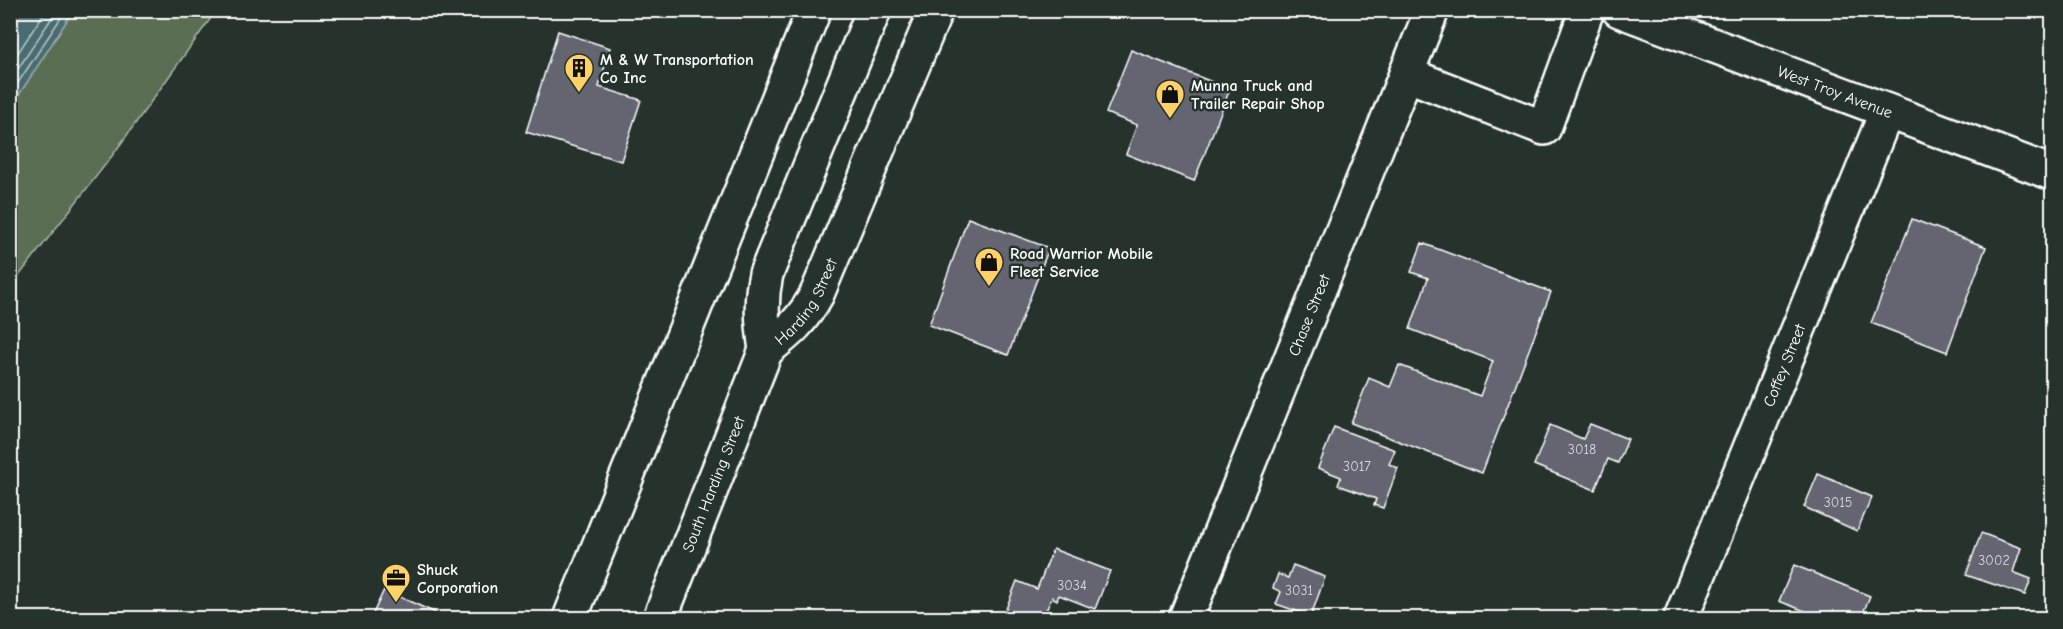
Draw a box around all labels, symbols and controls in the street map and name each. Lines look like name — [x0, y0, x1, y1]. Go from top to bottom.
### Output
place label: M & W Transportation Co Inc — [600, 51, 754, 87]
building icon: M & W Transportation Co Inc — [563, 52, 595, 94]
street label: West Troy Avenue — [1775, 62, 1895, 122]
place label: Munna Truck and Trailer Repair Shop — [1191, 77, 1325, 113]
shop icon: Munna Truck and Trailer Repair Shop — [1154, 78, 1186, 120]
place label: Road Warrior Mobile Fleet Service — [1010, 245, 1153, 281]
shop icon: Road Warrior Mobile Fleet Service — [973, 246, 1005, 288]
street label: Harding Street — [772, 256, 841, 349]
street label: Chase Street — [1285, 271, 1334, 359]
street label: Coffey Street — [1760, 321, 1810, 409]
street label: South Harding Street — [679, 413, 749, 555]
house number: 3018 — [1568, 441, 1596, 458]
house number: 3017 — [1343, 458, 1371, 475]
house number: 3015 — [1824, 494, 1852, 511]
house number: 3002 — [1978, 552, 2010, 569]
place label: Shuck Corporation — [417, 561, 498, 597]
office icon: Shuck Corporation — [380, 562, 412, 604]
house number: 3034 — [1057, 577, 1087, 594]
house number: 3031 — [1285, 582, 1313, 599]

